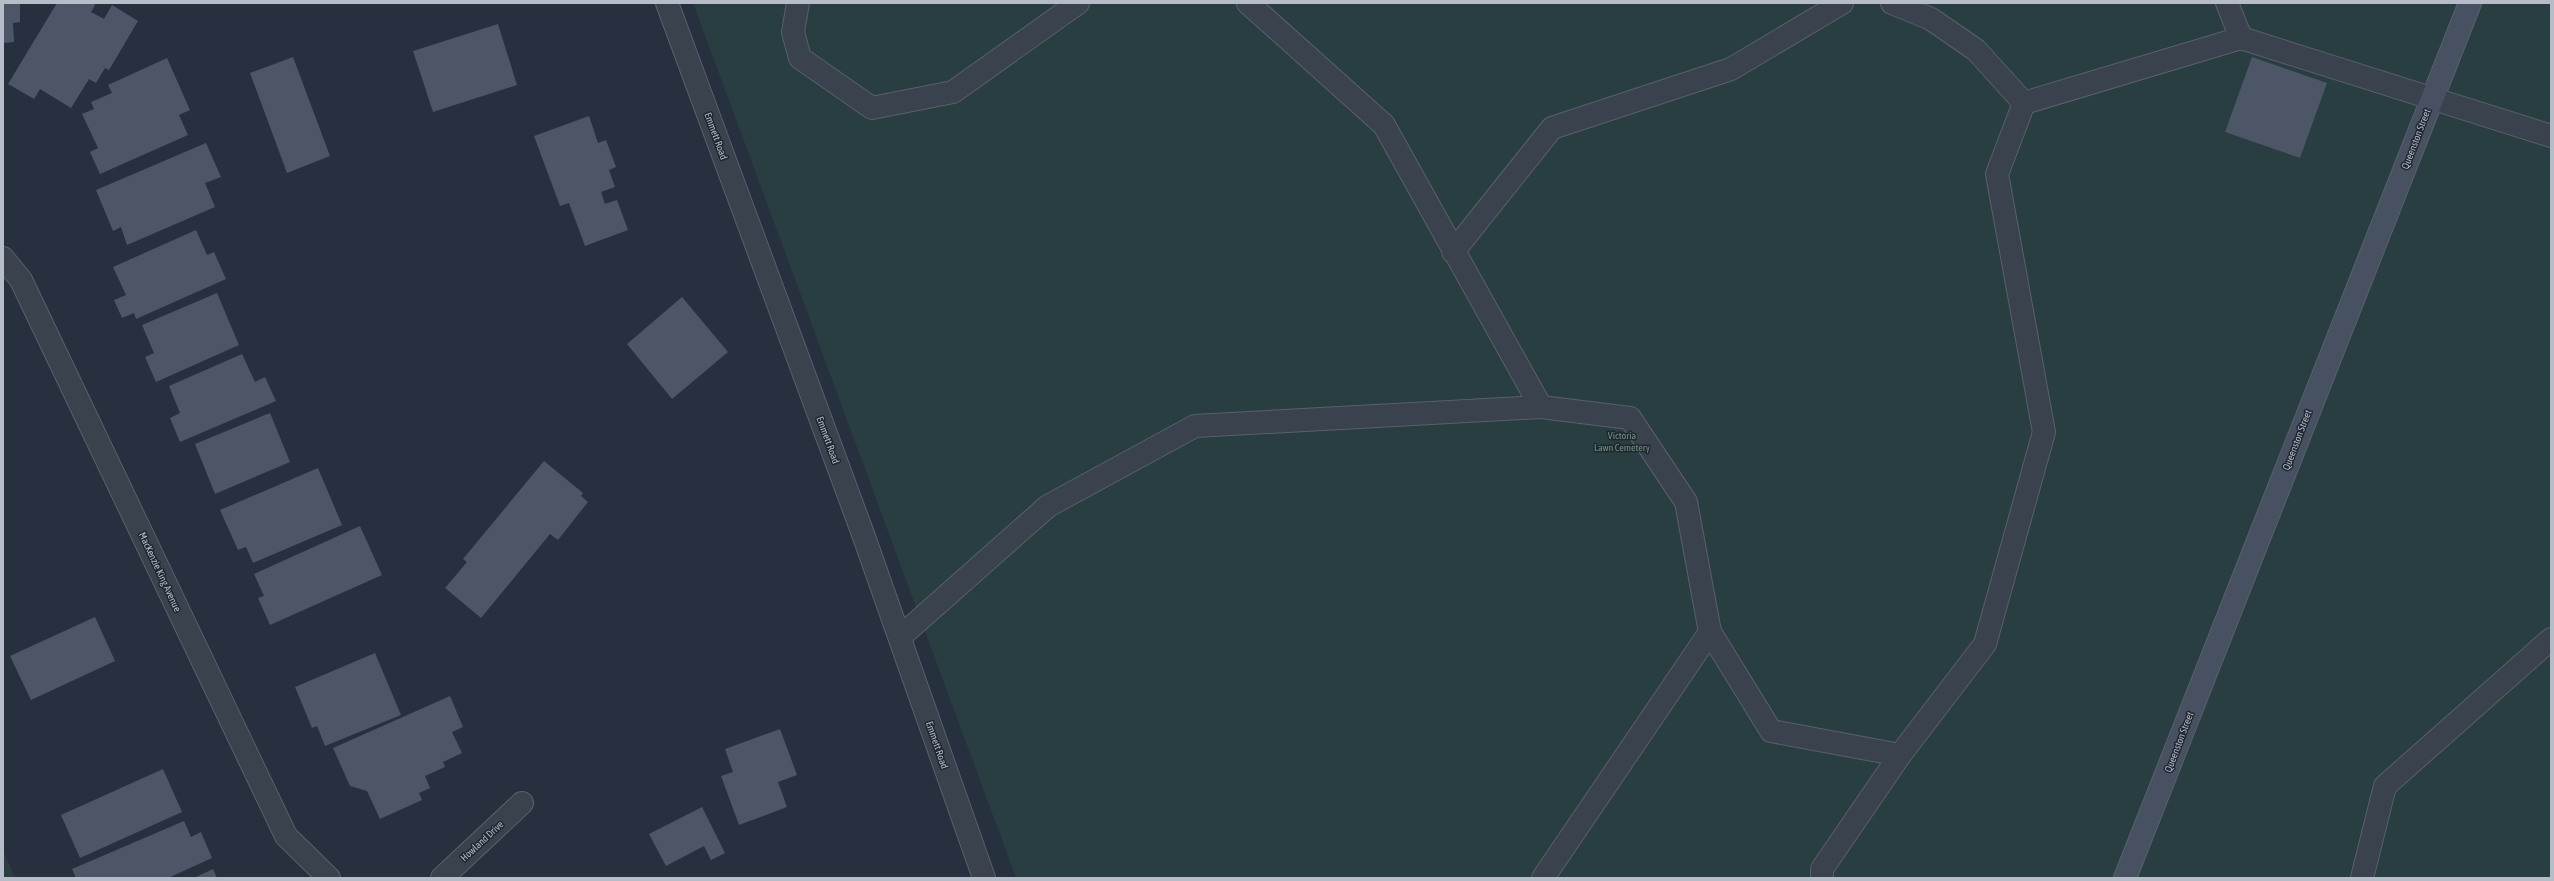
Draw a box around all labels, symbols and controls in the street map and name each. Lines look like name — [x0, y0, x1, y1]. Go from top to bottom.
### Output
street label: Queenston Street — [2399, 107, 2433, 171]
street label: Emmett Road — [702, 111, 730, 161]
street label: Queenston Street — [2280, 408, 2314, 472]
street label: Emmett Road — [814, 415, 842, 465]
park label: Victoria Lawn Cemetery — [1594, 430, 1650, 453]
street label: MacKenzie King Avenue — [137, 531, 183, 614]
street label: Queenston Street — [2162, 710, 2196, 774]
street label: Emmett Road — [924, 720, 950, 770]
street label: Howland Drive — [458, 818, 506, 863]

